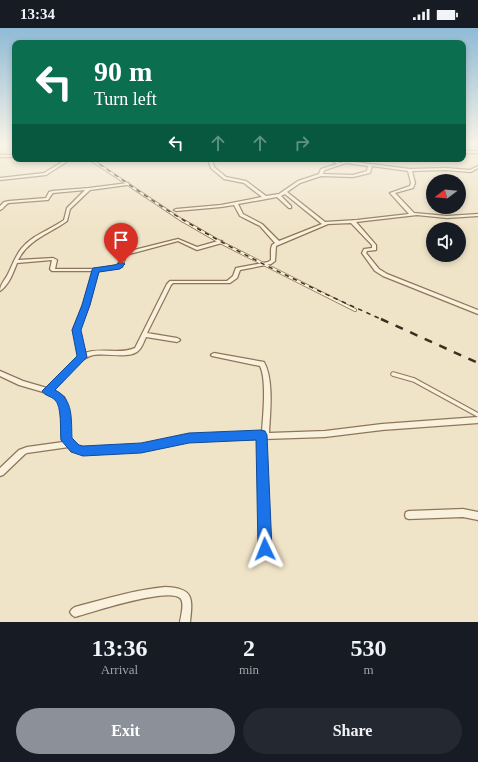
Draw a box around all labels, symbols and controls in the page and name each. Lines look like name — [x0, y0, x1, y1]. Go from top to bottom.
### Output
text: 13:34 — [20, 6, 55, 22]
icon: left — [28, 56, 80, 108]
text: 90 m — [94, 56, 152, 87]
text: Turn left — [94, 89, 157, 109]
icon: left — [165, 132, 187, 154]
icon: ahead — [207, 132, 229, 154]
icon: ahead — [249, 132, 271, 154]
icon: right — [291, 132, 313, 154]
north arrow — [426, 174, 466, 214]
map controls — [426, 174, 466, 262]
button: sound — [426, 222, 466, 262]
pin — [104, 223, 138, 264]
icon: arrive — [110, 229, 132, 251]
position arrow — [244, 528, 286, 570]
text: 13:36 — [91, 635, 147, 661]
text: 2 — [243, 635, 255, 661]
text: 530 — [351, 635, 387, 661]
text: Arrival — [101, 662, 138, 677]
text: min — [239, 662, 259, 677]
text: m — [363, 662, 374, 677]
button: Exit — [16, 708, 235, 754]
button: Share — [243, 708, 462, 754]

